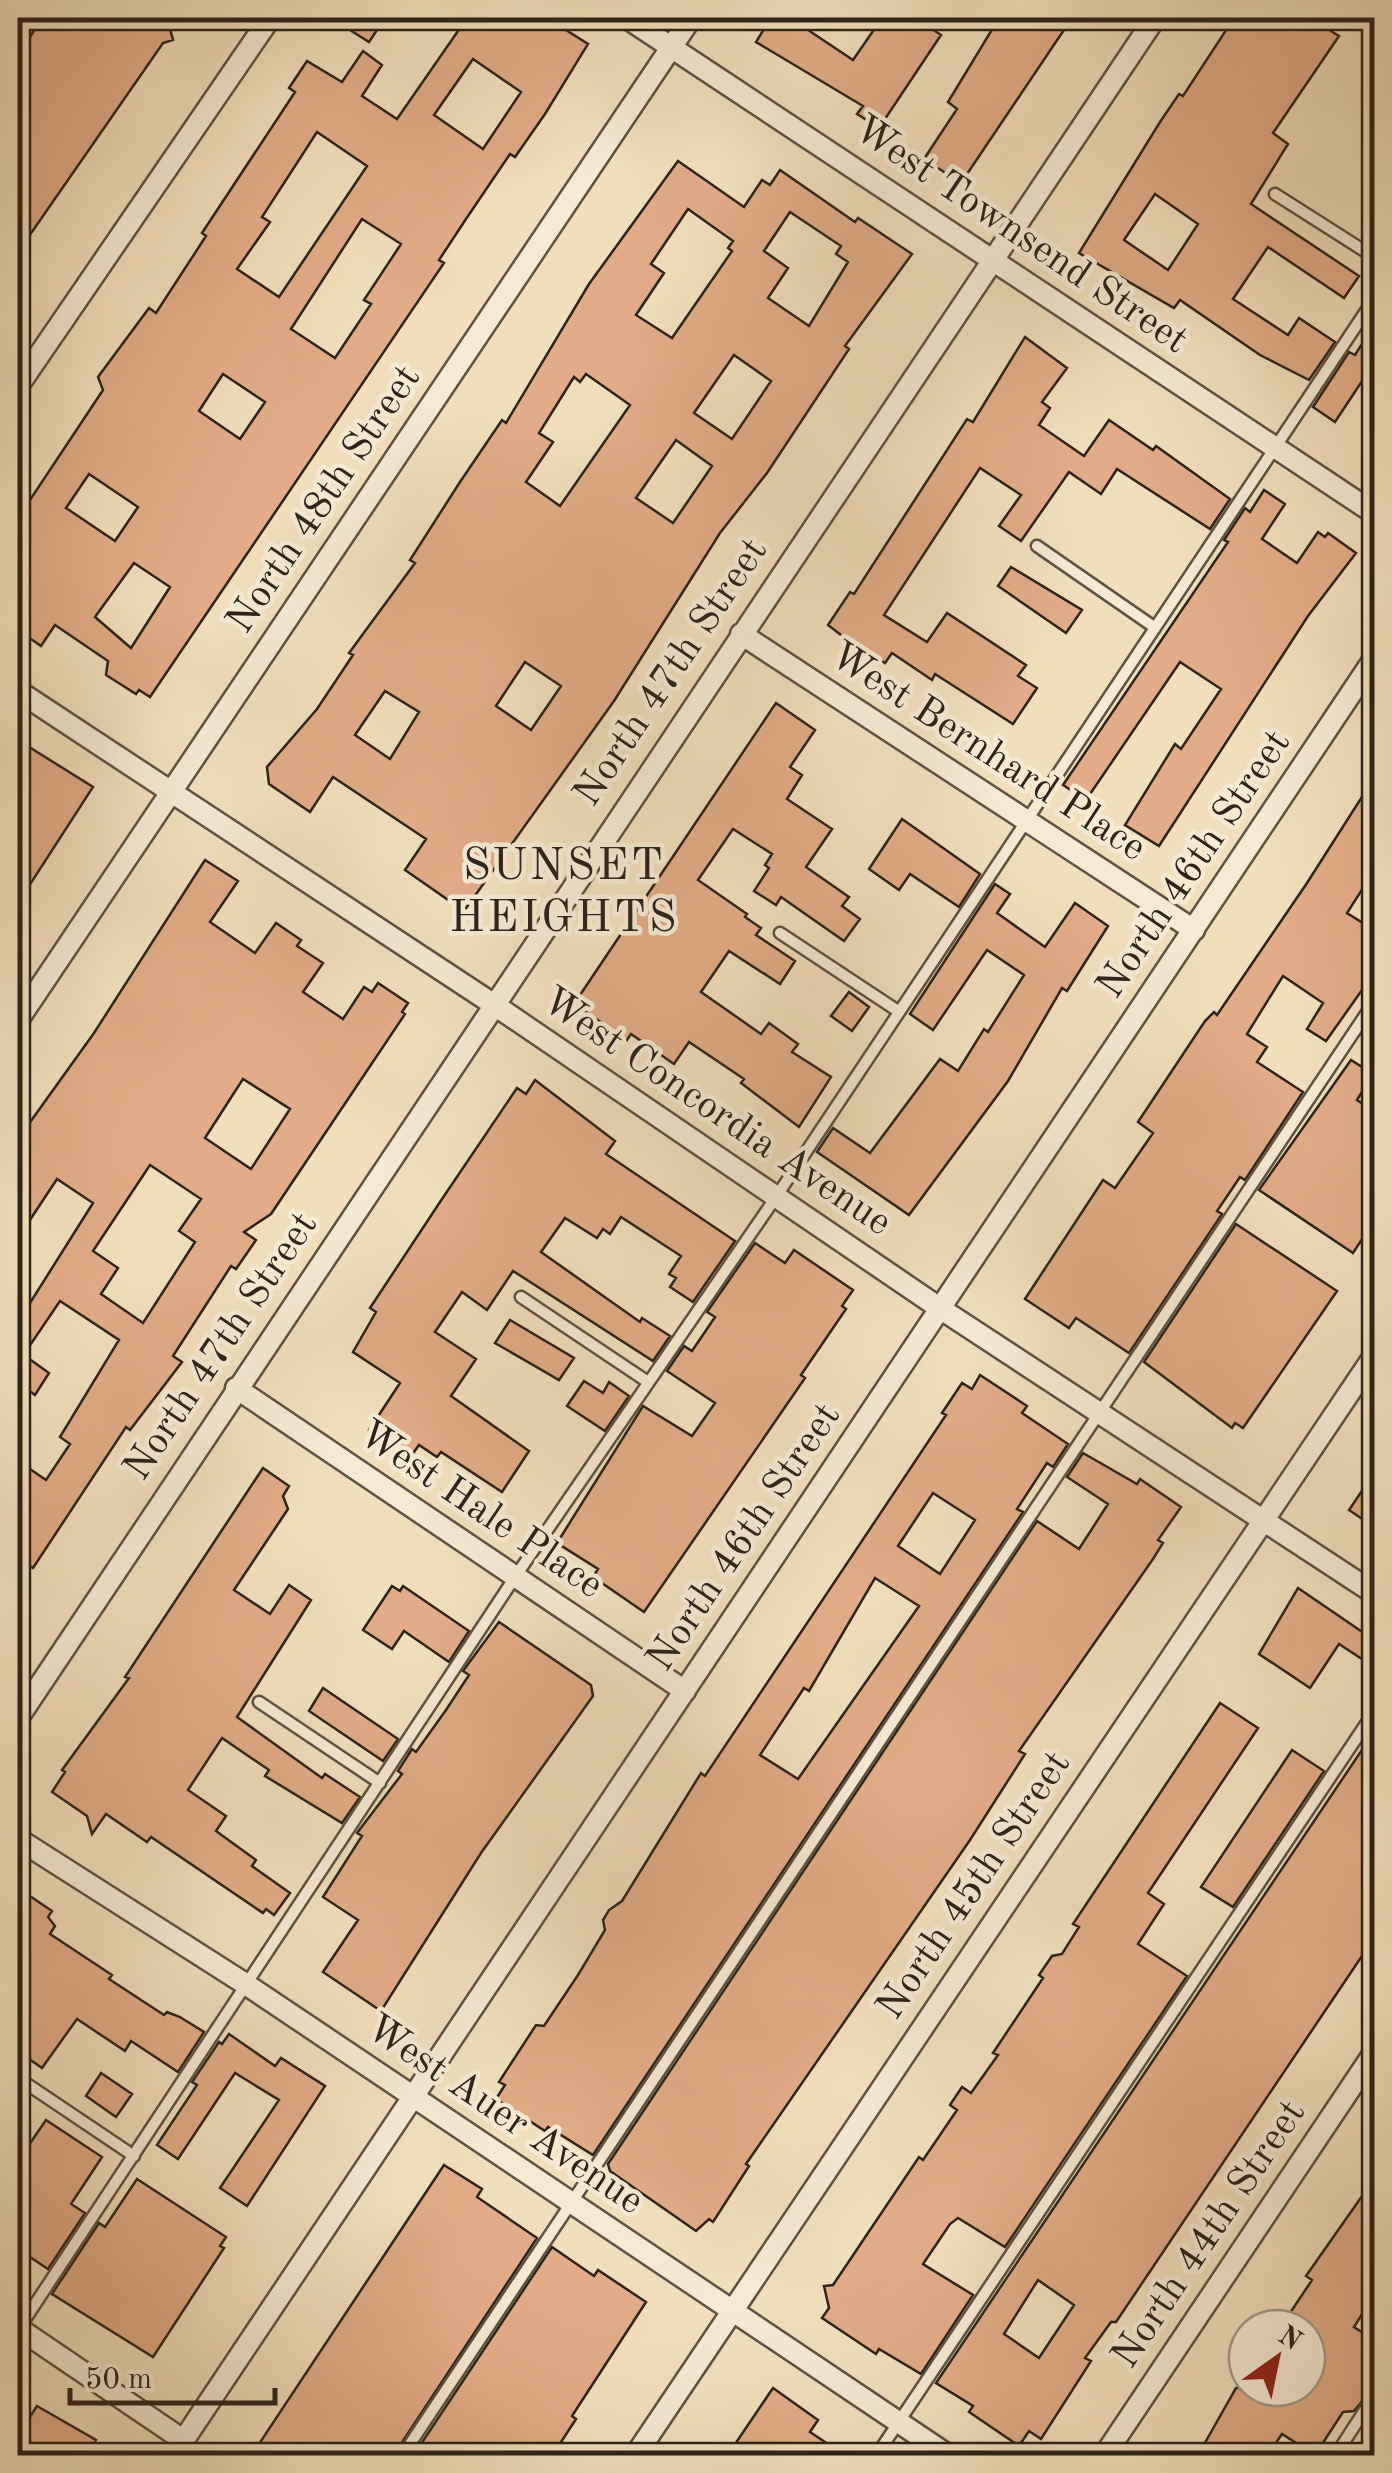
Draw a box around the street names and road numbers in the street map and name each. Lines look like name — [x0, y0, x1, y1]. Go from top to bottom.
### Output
street label: West Townsend Street — [846, 110, 1194, 362]
street label: North 48th Street — [221, 359, 429, 641]
street label: North 47th Street — [568, 532, 776, 814]
street label: West Bernhard Place — [822, 636, 1152, 870]
street label: North 46th Street — [1091, 724, 1299, 1006]
street label: West Concordia Avenue — [534, 981, 898, 1245]
street label: North 47th Street — [118, 1206, 326, 1488]
street label: North 46th Street — [641, 1397, 849, 1679]
street label: West Hale Place — [351, 1415, 609, 1607]
street label: North 45th Street — [871, 1745, 1079, 2027]
street label: West Auer Avenue — [358, 2009, 650, 2223]
street label: North 44th Street — [1102, 2092, 1318, 2378]

